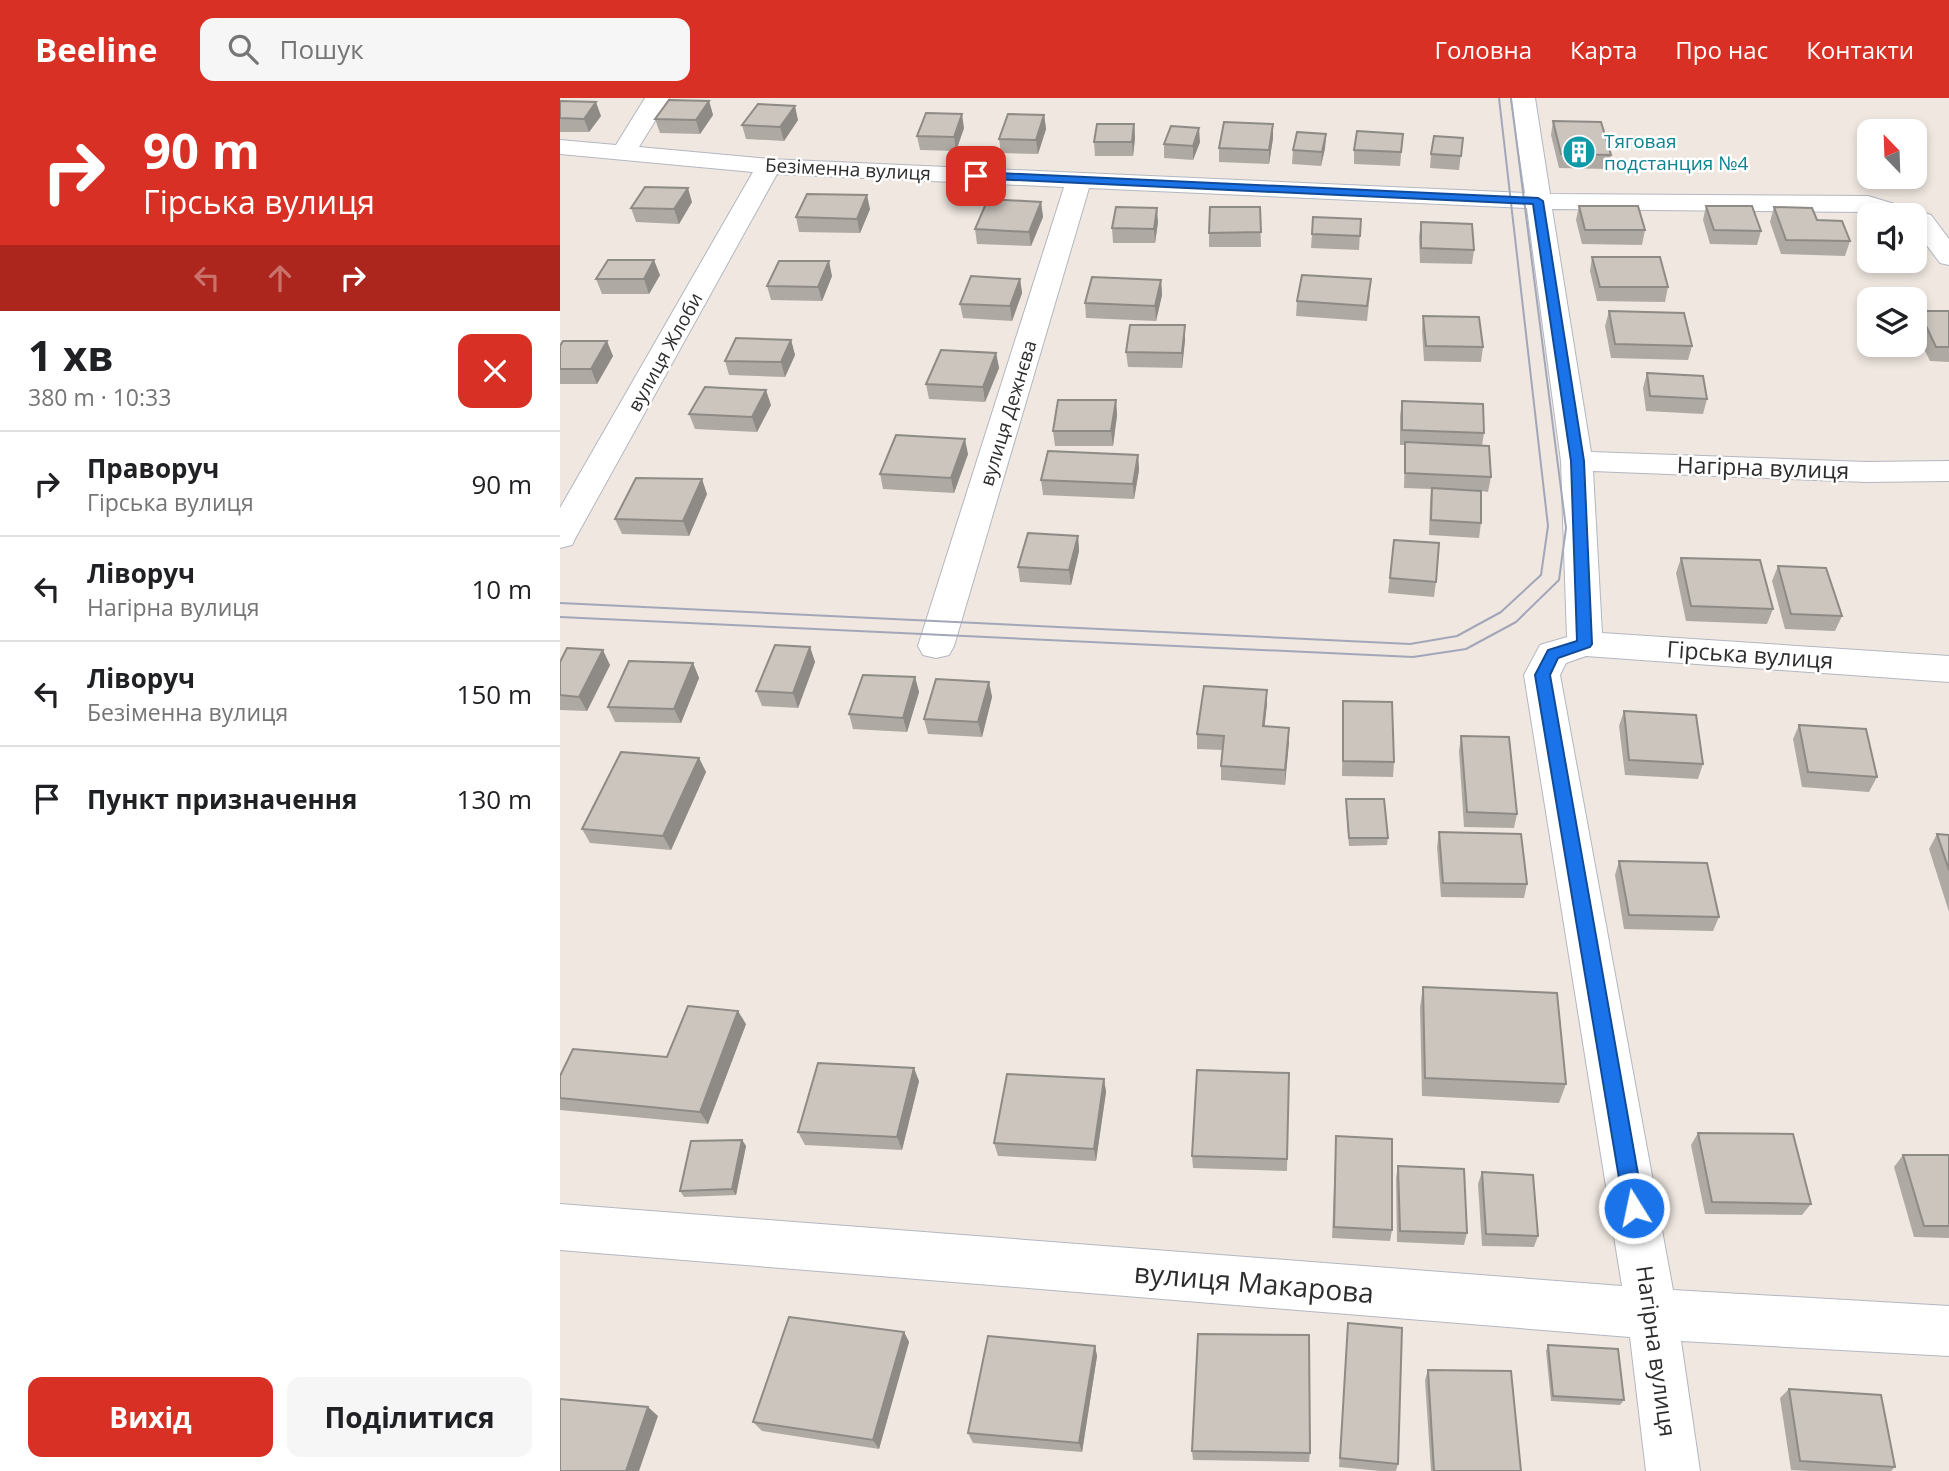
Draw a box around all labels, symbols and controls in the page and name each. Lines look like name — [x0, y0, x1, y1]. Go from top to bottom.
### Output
search box — [200, 18, 690, 81]
text: Beeline — [35, 27, 158, 72]
icon: search — [224, 30, 262, 68]
text: Пошук — [280, 31, 364, 67]
text: Головна — [1435, 33, 1532, 66]
text: Карта — [1570, 33, 1637, 66]
text: Про нас — [1675, 33, 1768, 66]
text: Контакти — [1806, 33, 1914, 66]
text: 90 m — [143, 117, 260, 183]
north arrow — [1857, 119, 1927, 189]
map controls — [1857, 119, 1927, 357]
icon: right — [28, 126, 119, 217]
place label: Тяговая подстанция №4 — [1604, 128, 1749, 176]
building icon: Тяговая подстанция №4 — [1560, 133, 1598, 171]
pin — [946, 146, 1006, 206]
street label: Безіменна вулиця — [764, 152, 932, 186]
icon: arrive — [957, 157, 995, 195]
text: Гірська вулиця — [143, 180, 375, 223]
button: sound — [1857, 203, 1927, 273]
icon: left — [188, 259, 226, 297]
icon: ahead — [261, 259, 299, 297]
icon: right — [334, 259, 372, 297]
button: layers — [1857, 287, 1927, 357]
street label: вулиця Жлоби — [622, 288, 708, 416]
text: 1 хв — [28, 326, 114, 383]
button: close — [458, 334, 532, 408]
street label: вулиця Дежнєва — [973, 337, 1043, 489]
text: 380 m · 10:33 — [28, 381, 171, 413]
street label: Нагірна вулиця — [1676, 448, 1850, 486]
text: Праворуч — [87, 450, 219, 486]
icon: right — [28, 465, 66, 503]
text: 90 m — [471, 466, 532, 502]
text: Гірська вулиця — [87, 486, 254, 518]
text: Ліворуч — [87, 555, 195, 591]
icon: left — [28, 570, 66, 608]
text: 10 m — [471, 571, 532, 607]
text: Нагірна вулиця — [87, 591, 260, 623]
street label: Гірська вулиця — [1666, 632, 1834, 676]
text: Ліворуч — [87, 660, 195, 696]
icon: left — [28, 675, 66, 713]
text: 150 m — [457, 676, 532, 712]
text: Безіменна вулиця — [87, 696, 288, 728]
icon: arrive — [28, 780, 66, 818]
text: Пункт призначення — [87, 781, 357, 817]
text: 130 m — [457, 781, 532, 817]
position arrow — [1597, 1171, 1671, 1245]
street label: вулиця Макарова — [1133, 1253, 1376, 1311]
street label: Нагірна вулиця — [1629, 1263, 1685, 1438]
button: Вихід — [28, 1377, 273, 1457]
button: Поділитися — [287, 1377, 532, 1457]

